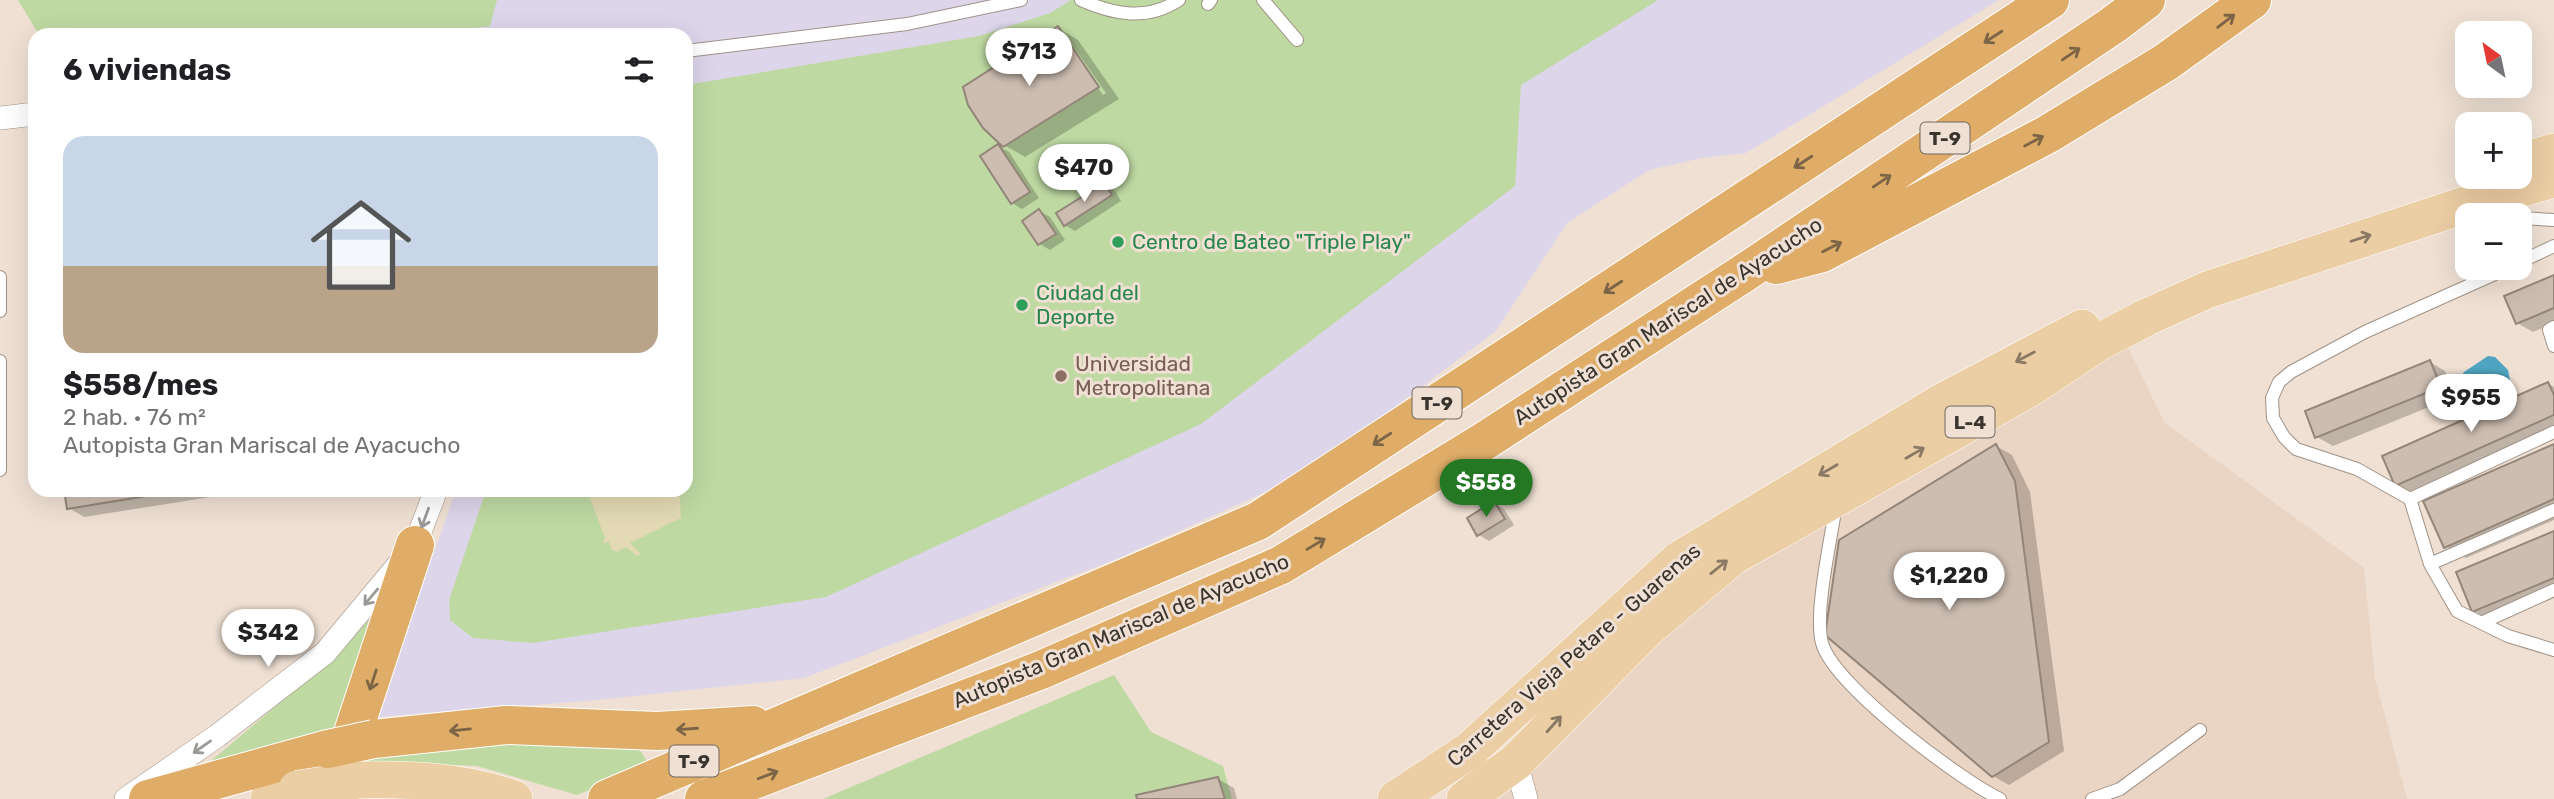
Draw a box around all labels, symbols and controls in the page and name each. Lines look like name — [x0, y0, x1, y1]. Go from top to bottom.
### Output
one-way arrow — [2216, 13, 2235, 28]
north arrow — [2455, 21, 2532, 98]
map controls — [2455, 21, 2532, 280]
pin: $713 — [988, 28, 1070, 88]
one-way arrow — [1984, 30, 2003, 45]
text: $713 — [1001, 37, 1057, 65]
one-way arrow — [2060, 47, 2080, 61]
icon: filters — [620, 51, 658, 89]
text: 6 viviendas — [63, 52, 231, 88]
button: + — [2455, 112, 2532, 189]
road number: T-9 — [1920, 122, 1969, 154]
one-way arrow — [2023, 134, 2044, 148]
pin: $470 — [1043, 144, 1125, 204]
text: $470 — [1054, 153, 1114, 181]
one-way arrow — [1794, 155, 1813, 169]
one-way arrow — [1872, 173, 1891, 188]
icon: home — [298, 182, 424, 308]
button: − — [2455, 203, 2532, 280]
street label: Autopista Gran Mariscal de Ayacucho — [1509, 211, 1827, 430]
place label: Centro de Bateo "Triple Play" — [1132, 229, 1411, 254]
one-way arrow — [2349, 231, 2371, 243]
marker: Centro de Bateo "Triple Play" — [1110, 234, 1126, 250]
one-way arrow — [1821, 240, 1842, 253]
place label: Ciudad del Deporte — [1036, 280, 1139, 329]
one-way arrow — [1604, 280, 1623, 295]
marker: Ciudad del Deporte — [1014, 297, 1030, 313]
place label: Universidad Metropolitana — [1075, 351, 1210, 400]
one-way arrow — [2015, 351, 2036, 364]
text: $558/mes — [63, 367, 218, 403]
marker: Universidad Metropolitana — [1053, 368, 1069, 384]
pin: $955 — [2430, 374, 2512, 434]
text: $955 — [2441, 383, 2501, 411]
road number: T-9 — [1412, 388, 1462, 418]
text: 2 hab. · 76 m² — [63, 403, 206, 431]
road number: L-4 — [1946, 406, 1994, 438]
text: Autopista Gran Mariscal de Ayacucho — [63, 431, 460, 459]
one-way arrow — [1373, 432, 1392, 447]
one-way arrow — [1905, 446, 1925, 460]
pin: $558 — [1445, 460, 1527, 519]
one-way arrow — [1818, 463, 1838, 477]
text: $558 — [1456, 468, 1516, 496]
one-way arrow — [418, 506, 431, 528]
one-way arrow — [1305, 536, 1325, 550]
street label: Carretera Vieja Petare - Guarenas — [1442, 538, 1705, 771]
street label: Autopista Gran Mariscal de Ayacucho — [949, 548, 1293, 713]
pin: $1,220 — [1892, 552, 2006, 612]
one-way arrow — [1709, 560, 1727, 575]
text: $1,220 — [1910, 561, 1988, 589]
one-way arrow — [363, 588, 379, 606]
pin: $342 — [227, 610, 309, 669]
text: $342 — [237, 618, 299, 646]
one-way arrow — [365, 669, 378, 691]
one-way arrow — [1546, 716, 1563, 733]
one-way arrow — [449, 723, 472, 736]
one-way arrow — [676, 723, 699, 736]
one-way arrow — [193, 740, 212, 754]
road number: T-9 — [670, 746, 718, 776]
one-way arrow — [757, 767, 778, 780]

